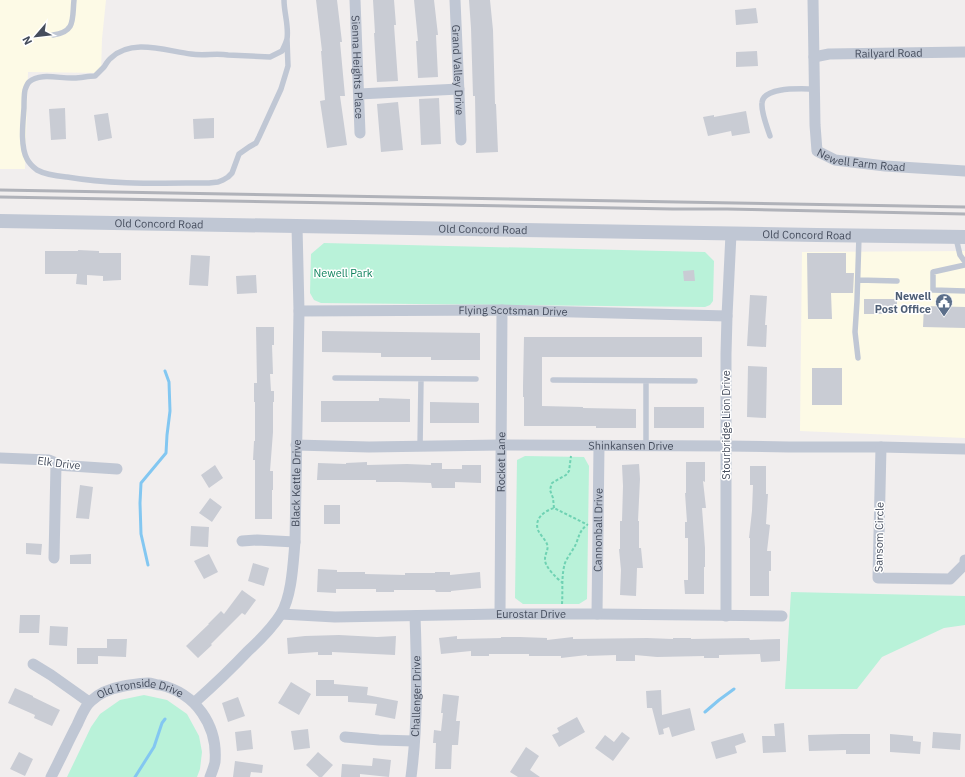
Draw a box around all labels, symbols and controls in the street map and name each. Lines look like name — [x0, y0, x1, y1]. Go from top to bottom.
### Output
street label: Sienna Heights Place — [349, 15, 366, 119]
north arrow — [16, 16, 56, 56]
street label: Grand Valley Drive — [449, 24, 467, 116]
text: N — [19, 34, 35, 47]
street label: Railyard Road — [855, 46, 923, 61]
street label: Newell Farm Road — [815, 145, 906, 174]
street label: Old Concord Road — [114, 216, 204, 231]
street label: Old Concord Road — [438, 222, 528, 237]
street label: Old Concord Road — [762, 227, 851, 242]
park label: Newell Park — [314, 266, 373, 280]
place label: Newell Post Office — [875, 289, 932, 316]
public building icon: Newell Post Office — [934, 292, 954, 317]
street label: Flying Scotsman Drive — [458, 303, 568, 319]
street label: Stourbridge Lion Drive — [719, 370, 733, 480]
street label: Rocket Lane — [494, 432, 508, 492]
street label: Shinkansen Drive — [588, 438, 674, 453]
street label: Black Kettle Drive — [288, 439, 304, 527]
street label: Elk Drive — [37, 453, 81, 473]
street label: Cannonball Drive — [591, 488, 605, 572]
street label: Sansom Circle — [871, 502, 887, 572]
street label: Eurostar Drive — [496, 607, 566, 621]
street label: Challenger Drive — [408, 655, 423, 737]
text: Old Ironside Drive — [94, 676, 186, 702]
street label: Old Ironside Drive — [95, 691, 185, 705]

